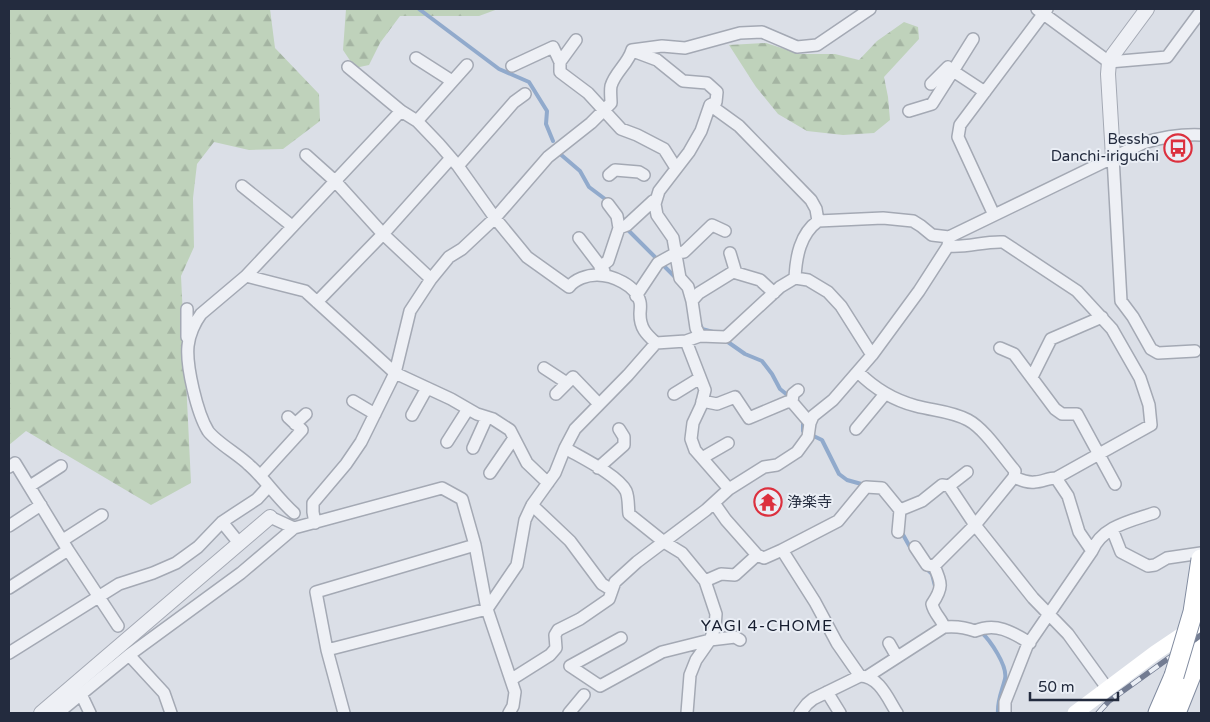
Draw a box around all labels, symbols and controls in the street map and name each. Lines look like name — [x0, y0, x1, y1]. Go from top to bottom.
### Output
place label: Bessho Danchi-iriguchi — [1051, 130, 1159, 165]
bus stop icon: Bessho Danchi-iriguchi — [1163, 133, 1193, 163]
temple icon: 浄楽寺 — [753, 487, 783, 517]
place label: 浄楽寺 — [787, 493, 832, 511]
district label: YAGI 4-CHOME — [701, 616, 833, 636]
scale bar — [1030, 670, 1118, 702]
text: 50 m — [1038, 678, 1075, 696]

